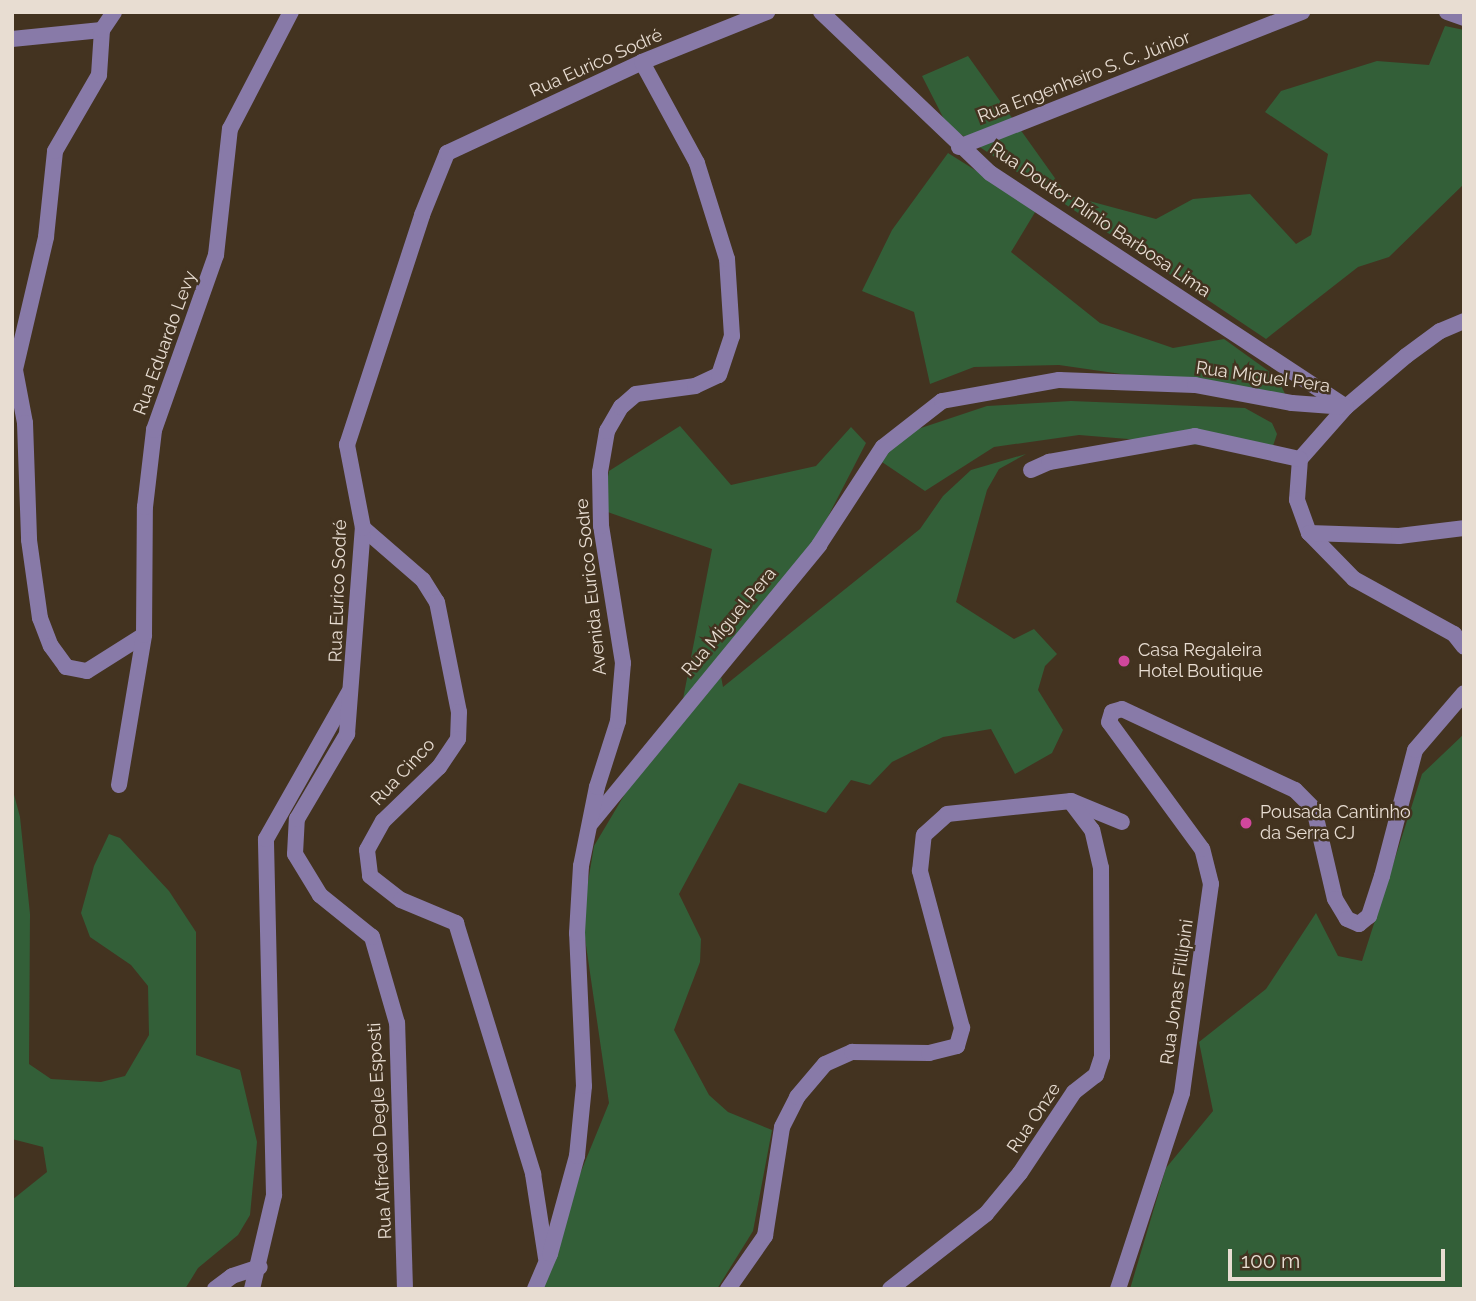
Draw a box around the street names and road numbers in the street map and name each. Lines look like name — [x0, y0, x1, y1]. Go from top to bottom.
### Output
street label: Rua Eurico Sodré — [526, 24, 666, 102]
street label: Rua Engenheiro S. C. Júnior — [974, 26, 1194, 128]
street label: Rua Doutor Plínio Barbosa Lima — [985, 138, 1215, 302]
street label: Rua Eduardo Levy — [129, 268, 201, 418]
street label: Rua Miguel Pera — [1194, 357, 1332, 397]
street label: Avenida Eurico Sodre — [571, 498, 611, 676]
street label: Rua Eurico Sodré — [325, 519, 351, 663]
street label: Rua Miguel Pera — [677, 563, 781, 681]
street label: Rua Cinco — [366, 734, 440, 810]
street label: Rua Jonas Fillipini — [1156, 918, 1198, 1066]
street label: Rua Alfredo Degle Esposti — [364, 1022, 396, 1240]
street label: Rua Onze — [1003, 1079, 1065, 1157]

